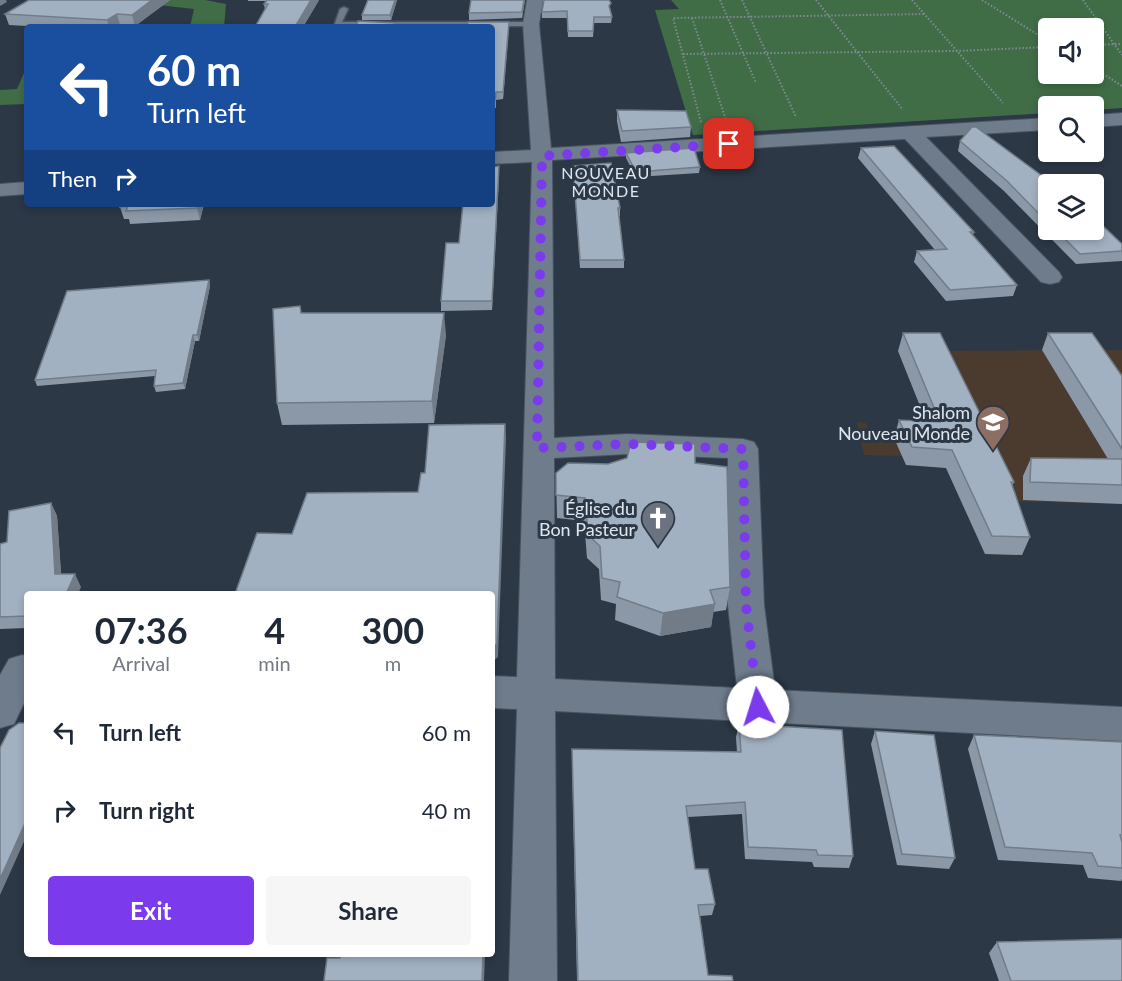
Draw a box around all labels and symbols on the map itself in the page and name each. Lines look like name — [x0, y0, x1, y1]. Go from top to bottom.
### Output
pin — [703, 118, 754, 169]
district label: NOUVEAU MONDE — [561, 163, 651, 200]
place label: Shalom Nouveau Monde — [838, 401, 970, 444]
school or university icon: Shalom Nouveau Monde — [975, 404, 1011, 451]
place label: Église du Bon Pasteur — [539, 497, 635, 540]
church icon: Église du Bon Pasteur — [640, 500, 676, 547]
position arrow — [726, 675, 790, 739]

